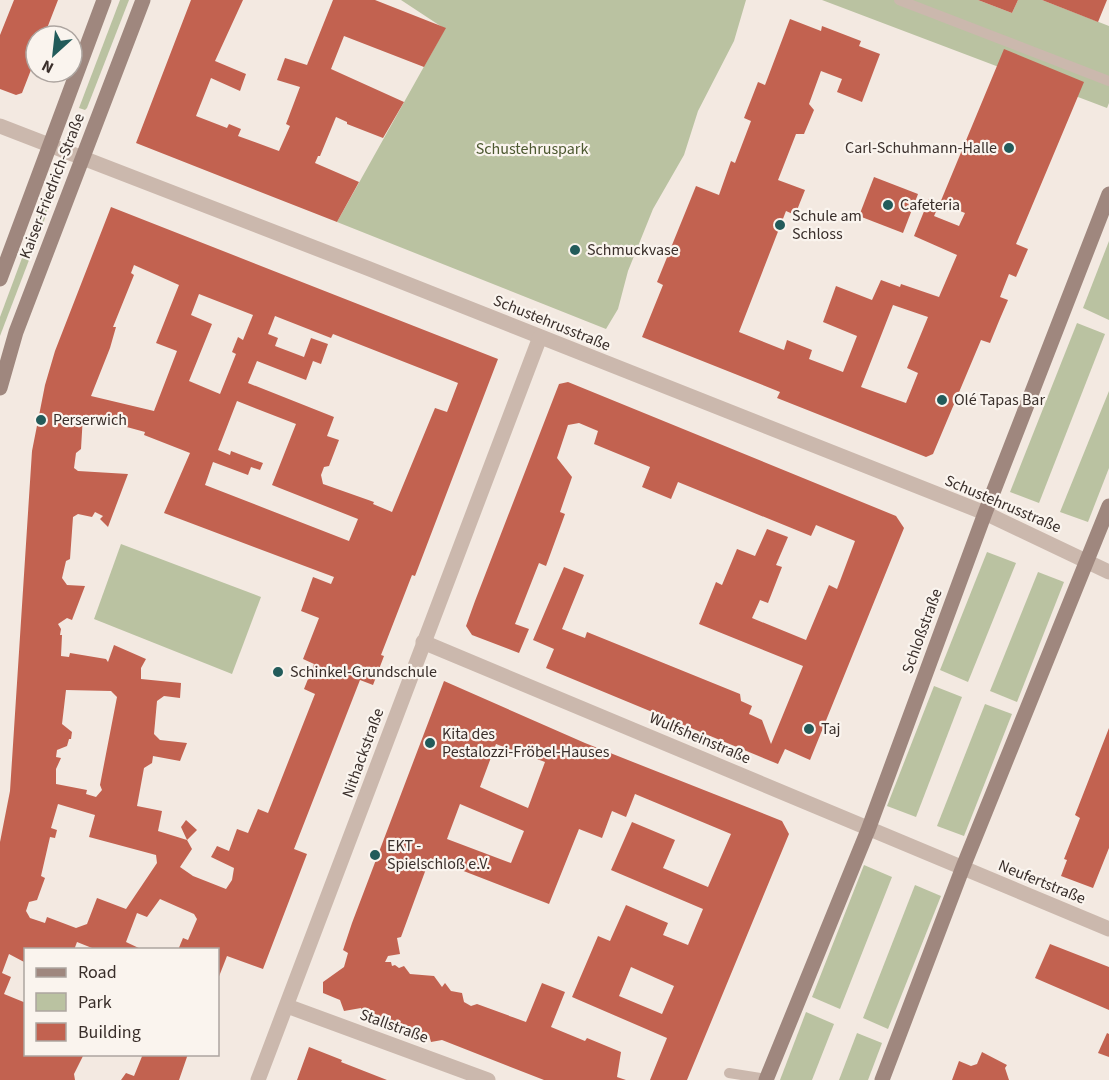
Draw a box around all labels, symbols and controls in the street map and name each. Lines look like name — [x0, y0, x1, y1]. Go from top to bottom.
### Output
north arrow — [24, 24, 84, 84]
text: N — [38, 54, 57, 79]
street label: Kaiser-Friedrich-Straße — [14, 110, 90, 262]
place label: Carl-Schuhmann-Halle — [845, 137, 997, 159]
park label: Schustehruspark — [476, 138, 588, 160]
marker: Carl-Schuhmann-Halle — [1002, 141, 1016, 155]
place label: Cafeteria — [900, 194, 960, 216]
marker: Cafeteria — [881, 198, 895, 212]
place label: Schule am Schloss — [792, 205, 862, 245]
marker: Schule am Schloss — [773, 218, 787, 232]
place label: Schmuckvase — [587, 239, 679, 261]
marker: Schmuckvase — [568, 243, 582, 257]
street label: Schustehrusstraße — [490, 289, 614, 357]
place label: Olé Tapas Bar — [954, 389, 1045, 411]
marker: Olé Tapas Bar — [935, 393, 949, 407]
place label: Perserwich — [53, 409, 127, 431]
marker: Perserwich — [34, 413, 48, 427]
street label: Schustehrusstraße — [941, 470, 1065, 538]
street label: Schloßstraße — [896, 586, 948, 676]
place label: Schinkel-Grundschule — [290, 661, 437, 683]
marker: Schinkel-Grundschule — [271, 665, 285, 679]
street label: Nithackstraße — [337, 705, 389, 801]
street label: Wulfsheinstraße — [646, 707, 754, 769]
place label: Taj — [821, 718, 840, 740]
marker: Taj — [802, 722, 816, 736]
place label: Kita des Pestalozzi-Fröbel-Hauses — [442, 723, 610, 763]
marker: Kita des Pestalozzi-Fröbel-Hauses — [423, 736, 437, 750]
place label: EKT - Spielschloß e.V. — [387, 835, 490, 875]
marker: EKT - Spielschloß e.V. — [368, 848, 382, 862]
street label: Neufertstraße — [995, 854, 1089, 910]
legend — [24, 948, 219, 1056]
text: Road — [78, 960, 117, 985]
text: Park — [78, 990, 112, 1015]
street label: Stallstraße — [357, 1003, 431, 1049]
text: Building — [78, 1020, 141, 1045]

